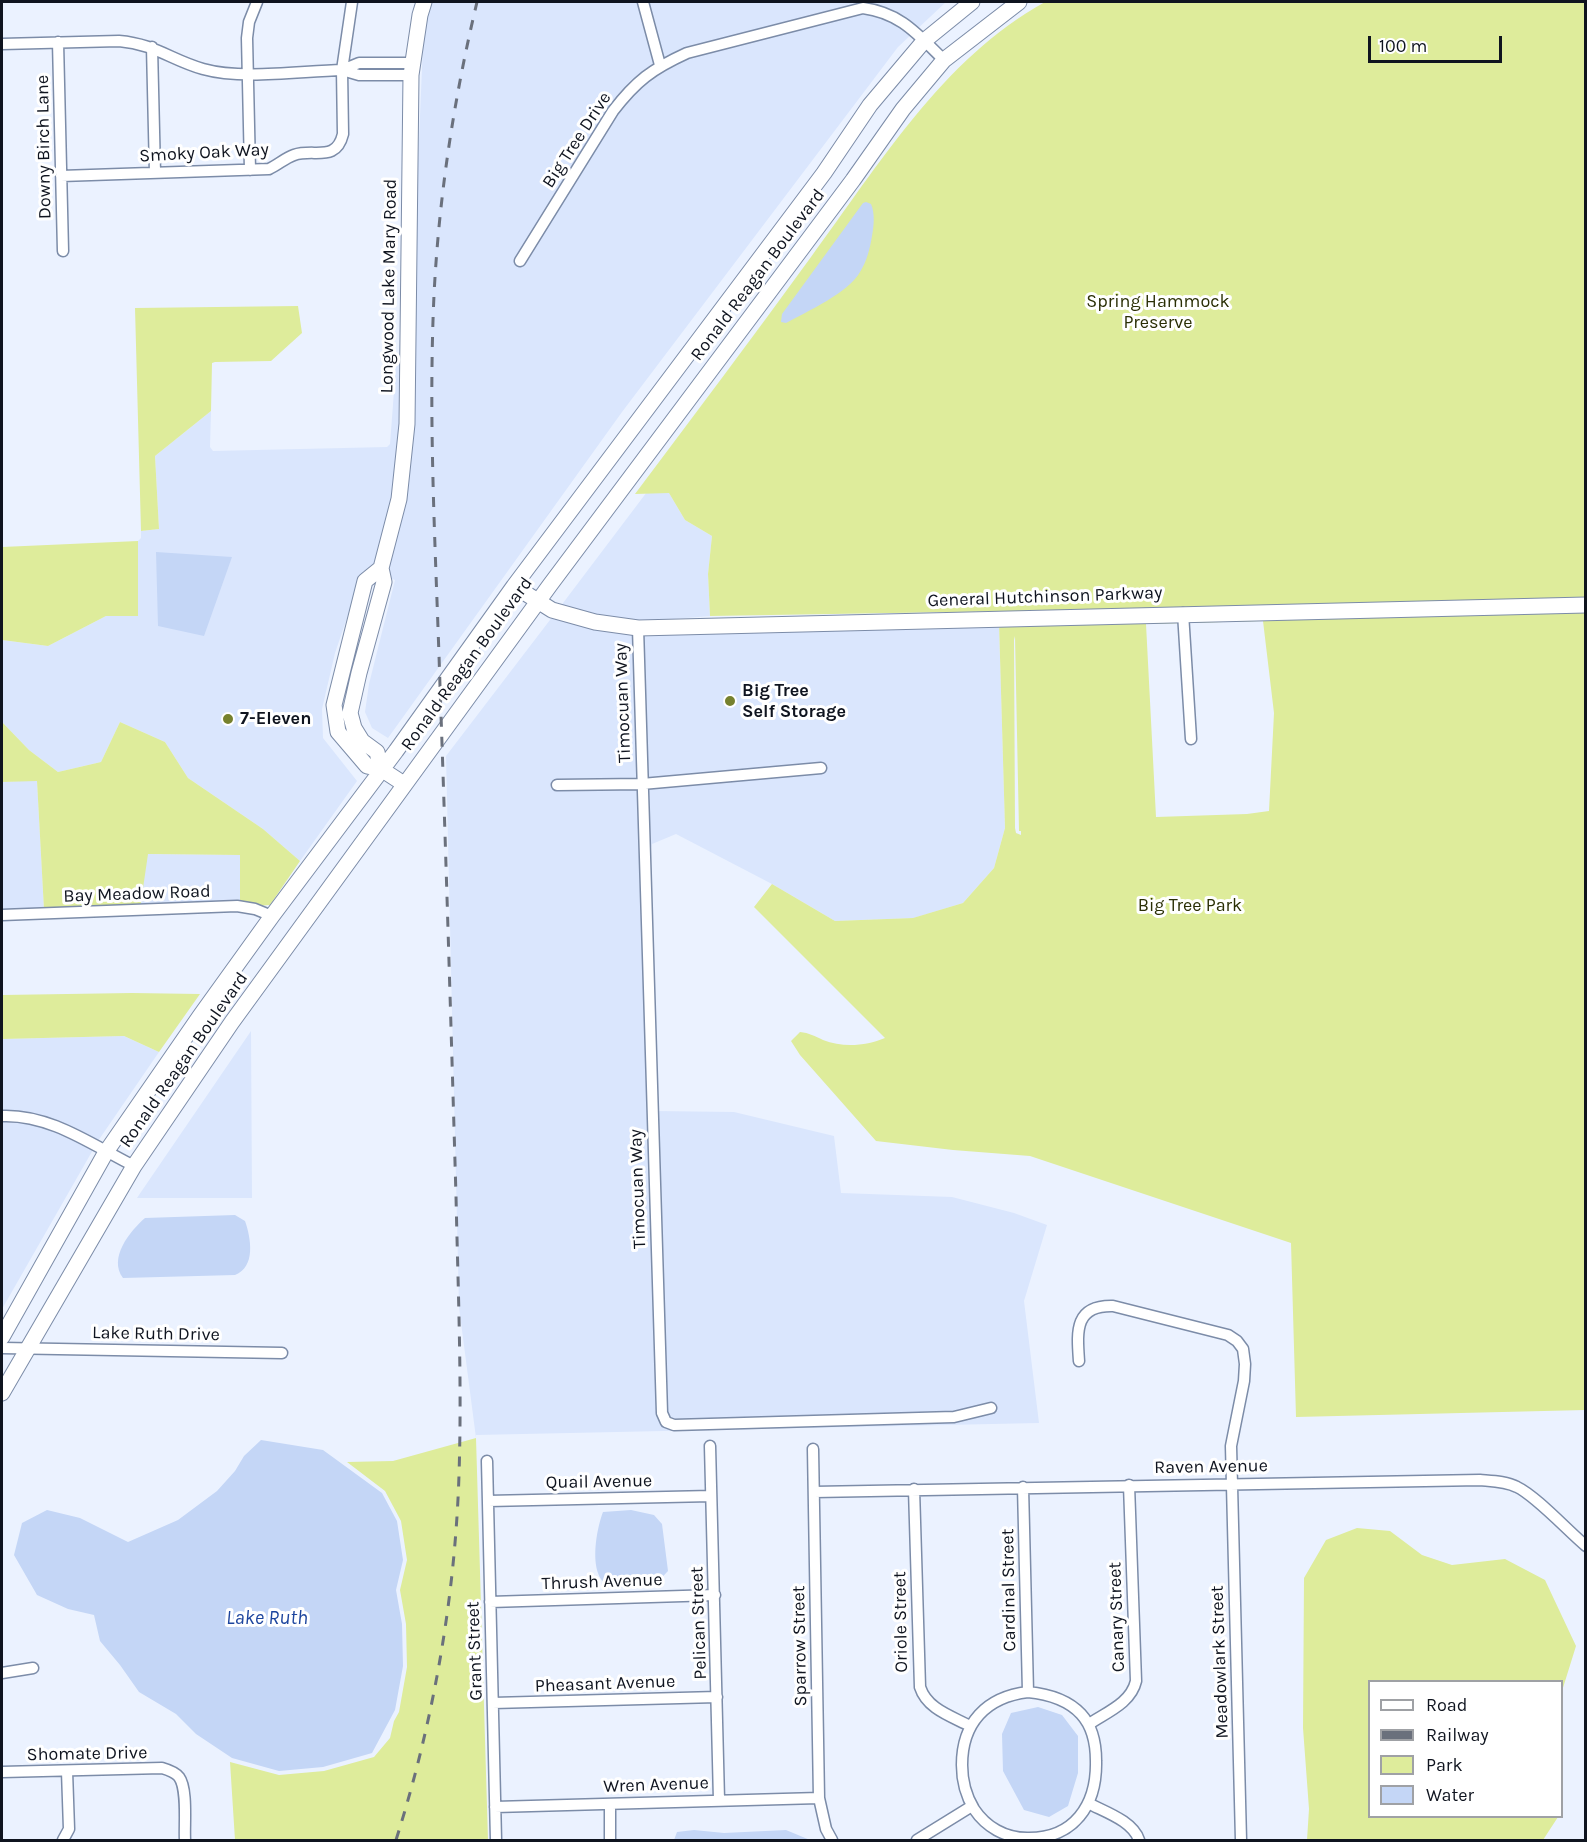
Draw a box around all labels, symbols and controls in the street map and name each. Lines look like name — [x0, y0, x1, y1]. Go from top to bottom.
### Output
scale bar — [1371, 24, 1504, 62]
text: 100 m — [1379, 35, 1427, 57]
street label: Downy Birch Lane — [32, 75, 56, 219]
street label: Big Tree Drive — [538, 88, 616, 192]
street label: Smoky Oak Way — [139, 139, 269, 167]
street label: Longwood Lake Mary Road — [376, 178, 402, 394]
street label: Ronald Reagan Boulevard — [686, 185, 830, 365]
park label: Spring Hammock Preserve — [1086, 291, 1230, 334]
street label: Ronald Reagan Boulevard — [397, 573, 537, 755]
street label: General Hutchinson Parkway — [927, 582, 1163, 612]
street label: Timocuan Way — [610, 643, 636, 763]
place label: Big Tree Self Storage — [742, 680, 846, 722]
marker: Big Tree Self Storage — [723, 694, 737, 708]
place label: 7-Eleven — [240, 708, 311, 730]
marker: 7-Eleven — [221, 712, 235, 726]
street label: Bay Meadow Road — [63, 881, 211, 907]
park label: Big Tree Park — [1138, 895, 1242, 917]
street label: Ronald Reagan Boulevard — [115, 968, 253, 1152]
street label: Timocuan Way — [625, 1129, 651, 1249]
street label: Lake Ruth Drive — [92, 1322, 220, 1346]
street label: Raven Avenue — [1154, 1455, 1268, 1479]
street label: Quail Avenue — [546, 1470, 652, 1494]
street label: Cardinal Street — [997, 1528, 1021, 1652]
street label: Canary Street — [1104, 1562, 1130, 1672]
street label: Pelican Street — [686, 1566, 712, 1680]
street label: Thrush Avenue — [541, 1569, 663, 1595]
street label: Oriole Street — [889, 1571, 913, 1673]
street label: Sparrow Street — [788, 1585, 812, 1707]
street label: Meadowlark Street — [1207, 1585, 1233, 1739]
street label: Grant Street — [462, 1601, 488, 1701]
water label: Lake Ruth — [226, 1606, 308, 1630]
street label: Pheasant Avenue — [534, 1671, 676, 1697]
legend — [1368, 1680, 1563, 1818]
text: Road — [1426, 1694, 1467, 1716]
text: Railway — [1426, 1724, 1489, 1746]
street label: Shomate Drive — [26, 1742, 148, 1766]
text: Park — [1426, 1754, 1463, 1776]
street label: Wren Avenue — [603, 1772, 709, 1798]
text: Water — [1426, 1784, 1474, 1806]

